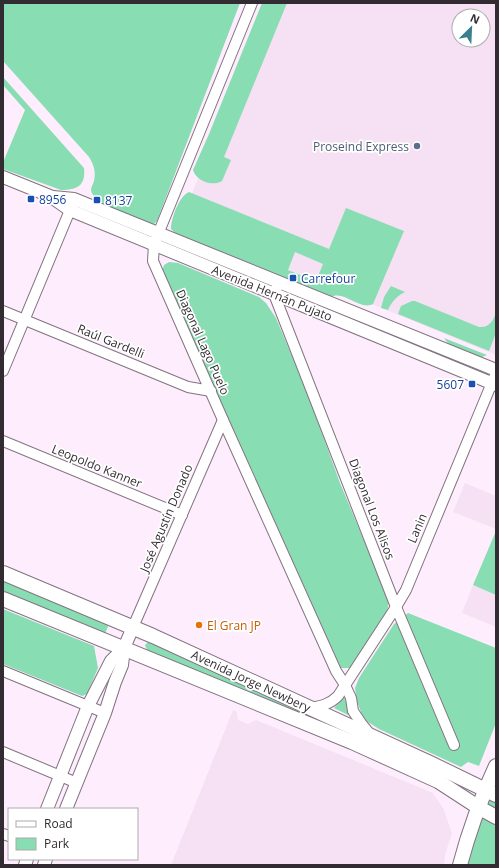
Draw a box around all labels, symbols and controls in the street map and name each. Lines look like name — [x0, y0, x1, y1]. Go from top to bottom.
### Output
north arrow — [451, 8, 491, 48]
text: N — [468, 10, 482, 27]
place label: Proseind Express — [313, 138, 409, 155]
marker: Proseind Express — [412, 141, 422, 151]
place label: 8956 — [39, 191, 67, 208]
place label: 8137 — [105, 192, 133, 209]
marker: 8956 — [26, 194, 36, 204]
marker: 8137 — [92, 195, 102, 205]
street label: Avenida Hernán Pujato — [209, 261, 335, 325]
place label: Carrefour — [301, 270, 355, 287]
marker: Carrefour — [288, 273, 298, 283]
street label: Diagonal Lago Puelo — [172, 287, 234, 397]
street label: Raúl Gardelli — [75, 320, 147, 362]
place label: 5607 — [437, 376, 464, 393]
marker: 5607 — [467, 379, 477, 389]
street label: Leopoldo Kanner — [49, 440, 145, 492]
street label: Diagonal Los Alisos — [345, 456, 399, 562]
street label: José Agustín Donado — [135, 462, 196, 575]
street label: Lanin — [403, 511, 431, 545]
place label: El Gran JP — [207, 617, 261, 634]
marker: El Gran JP — [194, 620, 204, 630]
street label: Avenida Jorge Newbery — [189, 646, 314, 717]
legend — [8, 808, 138, 860]
text: Road — [44, 815, 73, 832]
text: Park — [44, 835, 70, 852]

